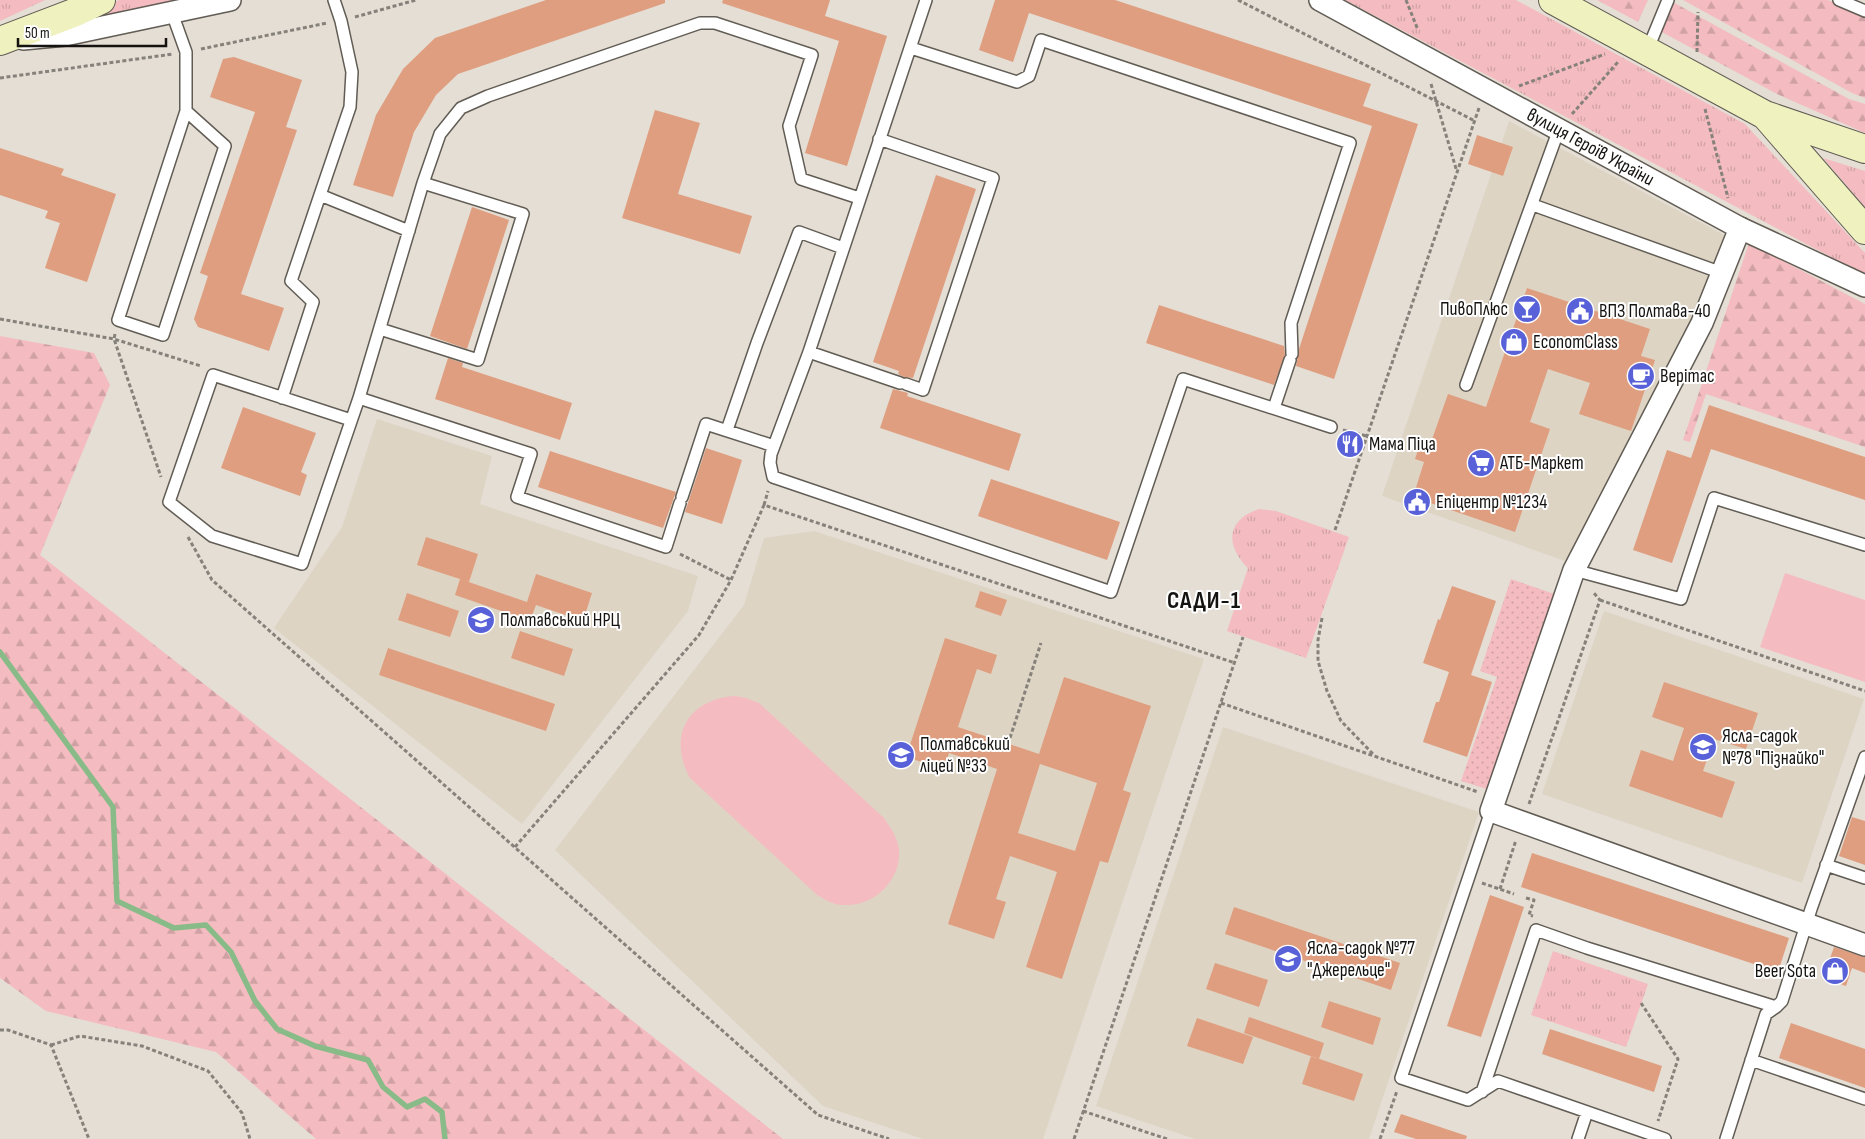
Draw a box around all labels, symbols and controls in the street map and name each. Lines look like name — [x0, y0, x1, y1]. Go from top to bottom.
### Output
scale bar — [18, 15, 165, 47]
text: 50 m — [25, 24, 50, 43]
street label: вулиця Героїв України — [1523, 103, 1658, 191]
bar icon: ПивоПлюс — [1512, 294, 1542, 324]
public building icon: ВПЗ Полтава-40 — [1565, 296, 1595, 326]
place label: ПивоПлюс — [1440, 298, 1508, 321]
place label: ВПЗ Полтава-40 — [1599, 300, 1711, 323]
shop icon: EconomClass — [1499, 327, 1529, 357]
place label: EconomClass — [1533, 331, 1618, 354]
cafe icon: Верітас — [1626, 361, 1656, 391]
place label: Верітас — [1660, 365, 1715, 388]
restaurant icon: Мама Піца — [1335, 429, 1365, 459]
place label: Мама Піца — [1369, 433, 1436, 456]
supermarket icon: АТБ-Маркет — [1466, 448, 1496, 478]
place label: АТБ-Маркет — [1499, 452, 1584, 475]
public building icon: Епіцентр №1234 — [1402, 487, 1432, 517]
place label: Епіцентр №1234 — [1436, 491, 1547, 514]
district label: САДИ-1 — [1167, 586, 1241, 615]
school or university icon: Полтавський НРЦ — [466, 605, 496, 635]
place label: Полтавський НРЦ — [500, 609, 621, 632]
place label: Ясла-садок №78 "Пізнайко" — [1722, 725, 1824, 770]
school or university icon: Ясла-садок №78 "Пізнайко" — [1688, 732, 1718, 762]
place label: Полтавський ліцей №33 — [920, 733, 1010, 778]
school or university icon: Полтавський ліцей №33 — [886, 740, 916, 770]
place label: Ясла-садок №77 "Джерельце" — [1307, 937, 1415, 982]
school or university icon: Ясла-садок №77 "Джерельце" — [1273, 944, 1303, 974]
shop icon: Beer Sota — [1820, 956, 1850, 986]
place label: Beer Sota — [1755, 960, 1816, 983]

